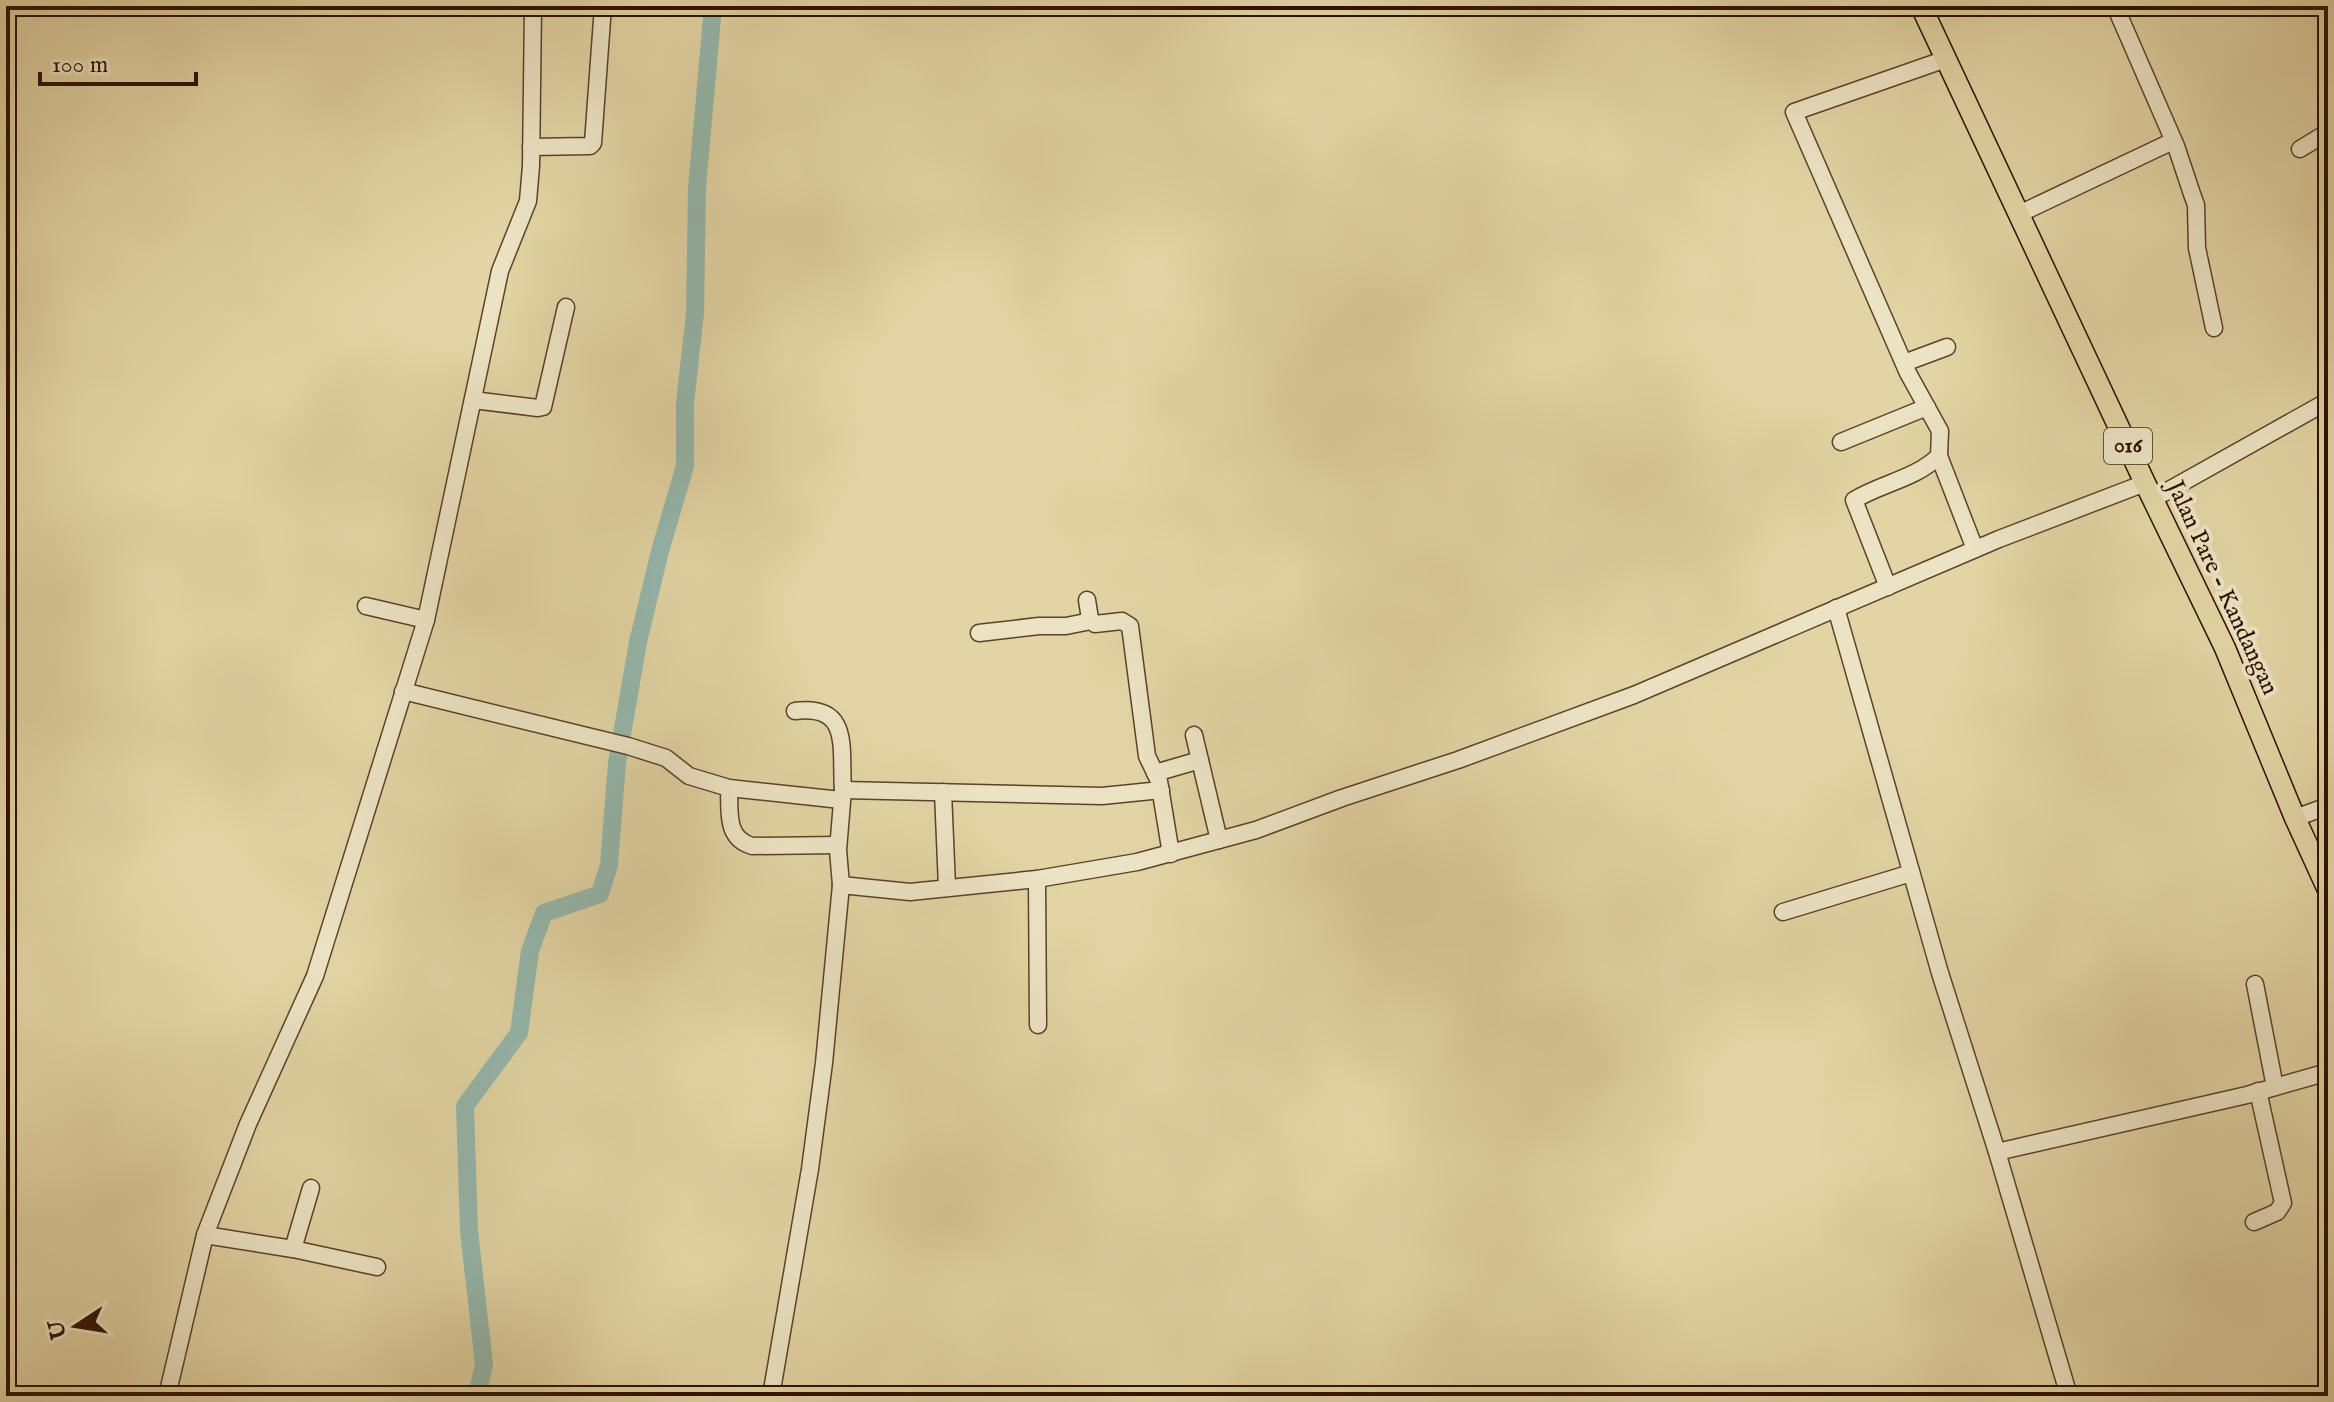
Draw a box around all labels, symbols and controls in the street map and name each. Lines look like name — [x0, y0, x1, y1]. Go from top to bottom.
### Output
scale bar — [40, 36, 196, 86]
text: 100 m — [52, 50, 108, 81]
road number: 016 — [2104, 428, 2152, 464]
street label: Jalan Pare - Kandangan — [2158, 473, 2285, 700]
north arrow — [36, 1286, 116, 1366]
text: U — [42, 1316, 74, 1343]

